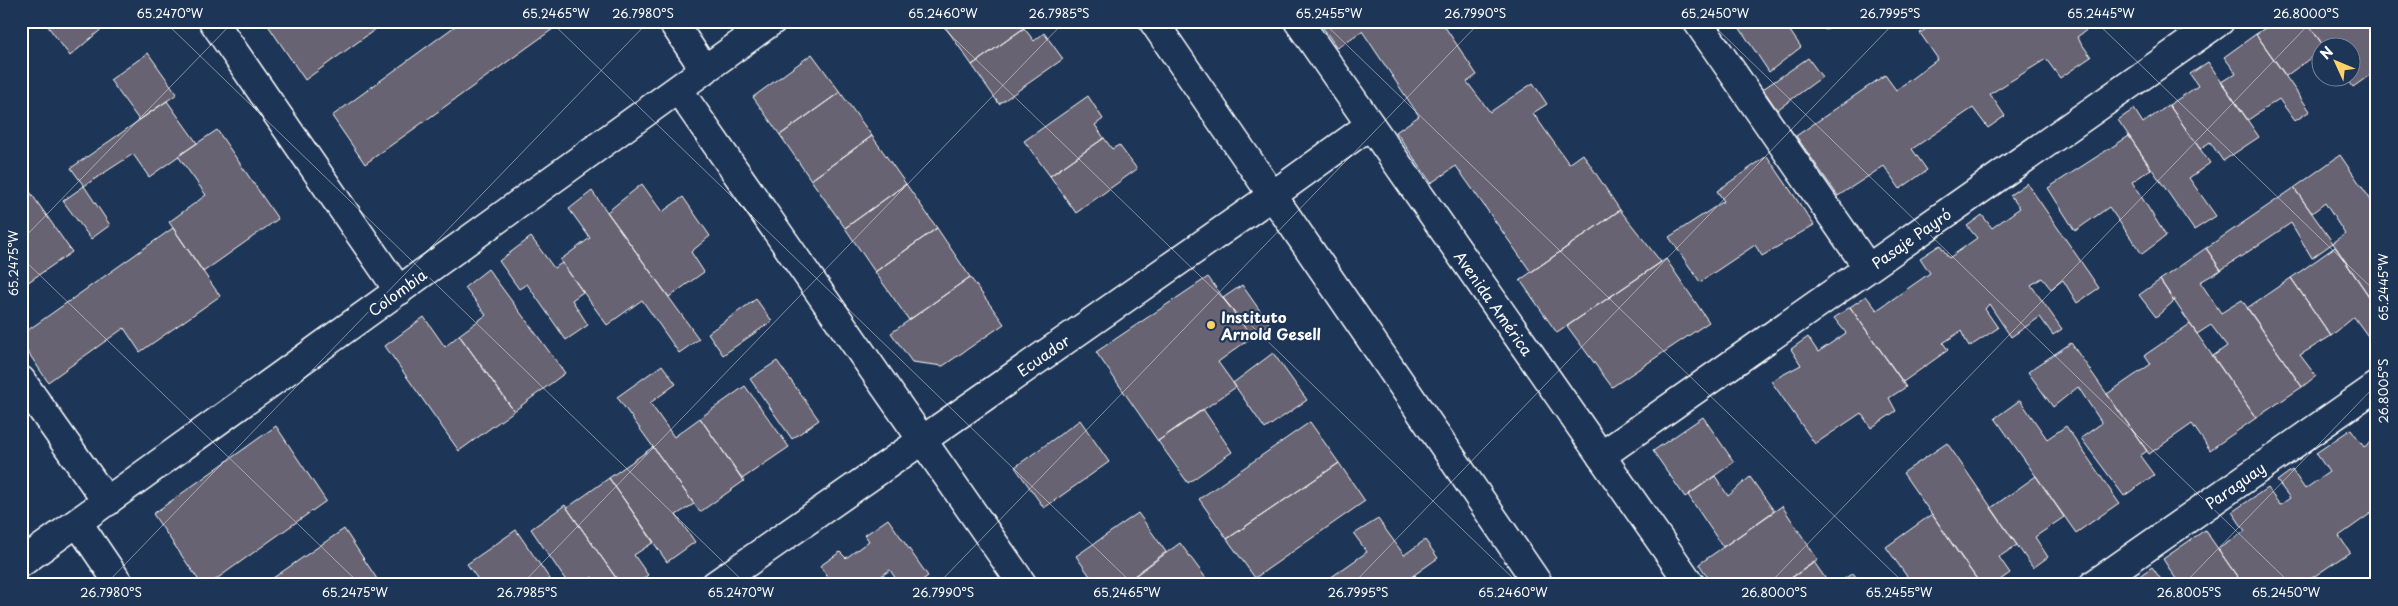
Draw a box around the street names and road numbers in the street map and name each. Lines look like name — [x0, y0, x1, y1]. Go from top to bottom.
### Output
street label: Pasaje Payró — [1866, 202, 1956, 274]
street label: Avenida América — [1449, 246, 1539, 361]
street label: Colombia — [363, 262, 432, 321]
street label: Ecuador — [1012, 328, 1074, 381]
street label: Paraguay — [2200, 456, 2270, 514]

